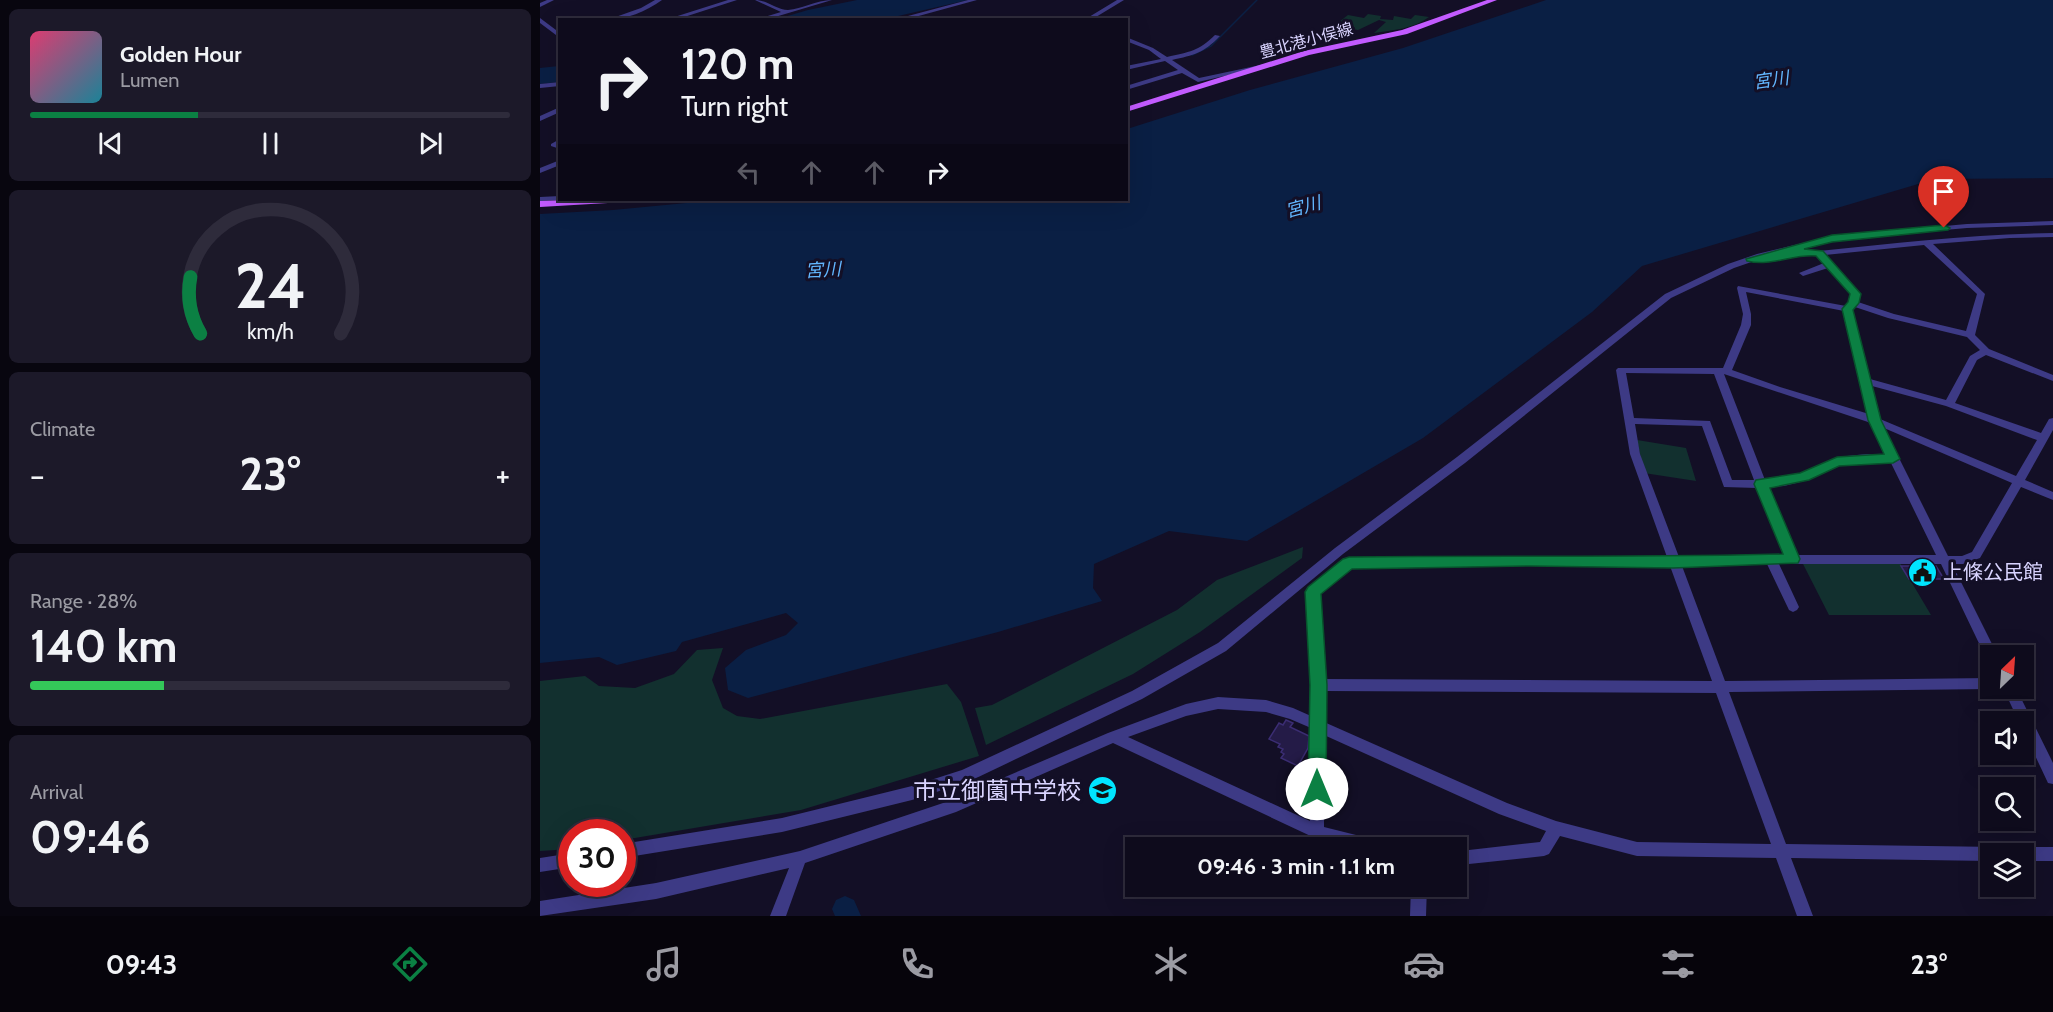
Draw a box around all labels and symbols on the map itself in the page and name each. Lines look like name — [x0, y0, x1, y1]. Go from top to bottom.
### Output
street label: 豊北港小俣線 — [1257, 19, 1355, 62]
water label: 宮川 — [1752, 66, 1792, 93]
pin — [1918, 166, 1969, 228]
water label: 宮川 — [1283, 191, 1325, 222]
water label: 宮川 — [804, 258, 844, 282]
public building icon: 上條公民館 — [1906, 556, 1938, 588]
place label: 上條公民館 — [1943, 560, 2043, 584]
north arrow — [1980, 645, 2034, 699]
position arrow — [1285, 757, 1349, 821]
school or university icon: 市立御薗中学校 — [1086, 775, 1118, 807]
place label: 市立御薗中学校 — [913, 776, 1081, 805]
speed limit sign: 30 — [558, 819, 636, 897]

